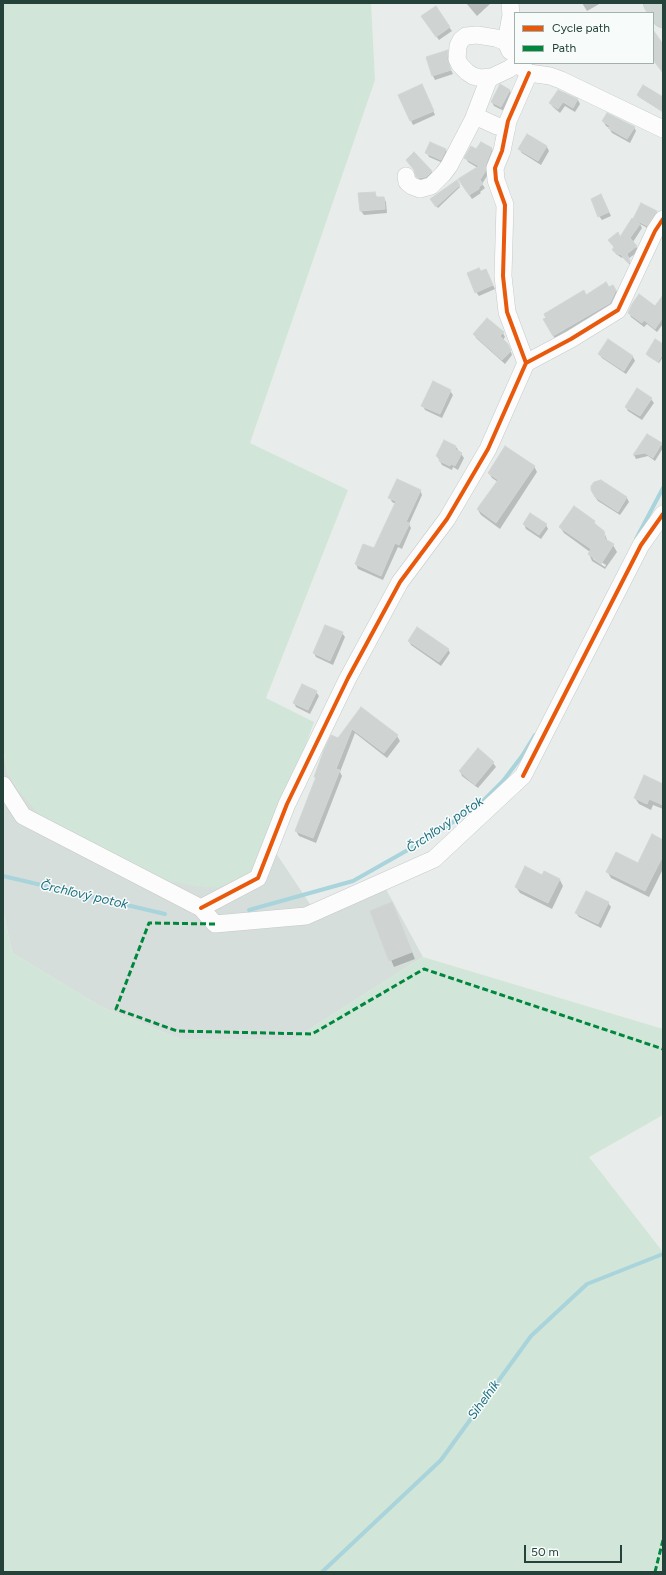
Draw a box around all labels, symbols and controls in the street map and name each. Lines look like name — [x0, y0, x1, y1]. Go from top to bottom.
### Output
legend — [514, 12, 654, 64]
text: Cycle path — [552, 21, 610, 35]
text: Path — [552, 41, 576, 55]
water label: Črchľový potok — [404, 794, 486, 856]
water label: Črchľový potok — [39, 877, 129, 913]
water label: Siheľník — [465, 1377, 503, 1423]
scale bar — [526, 1537, 624, 1563]
text: 50 m — [531, 1545, 559, 1559]

